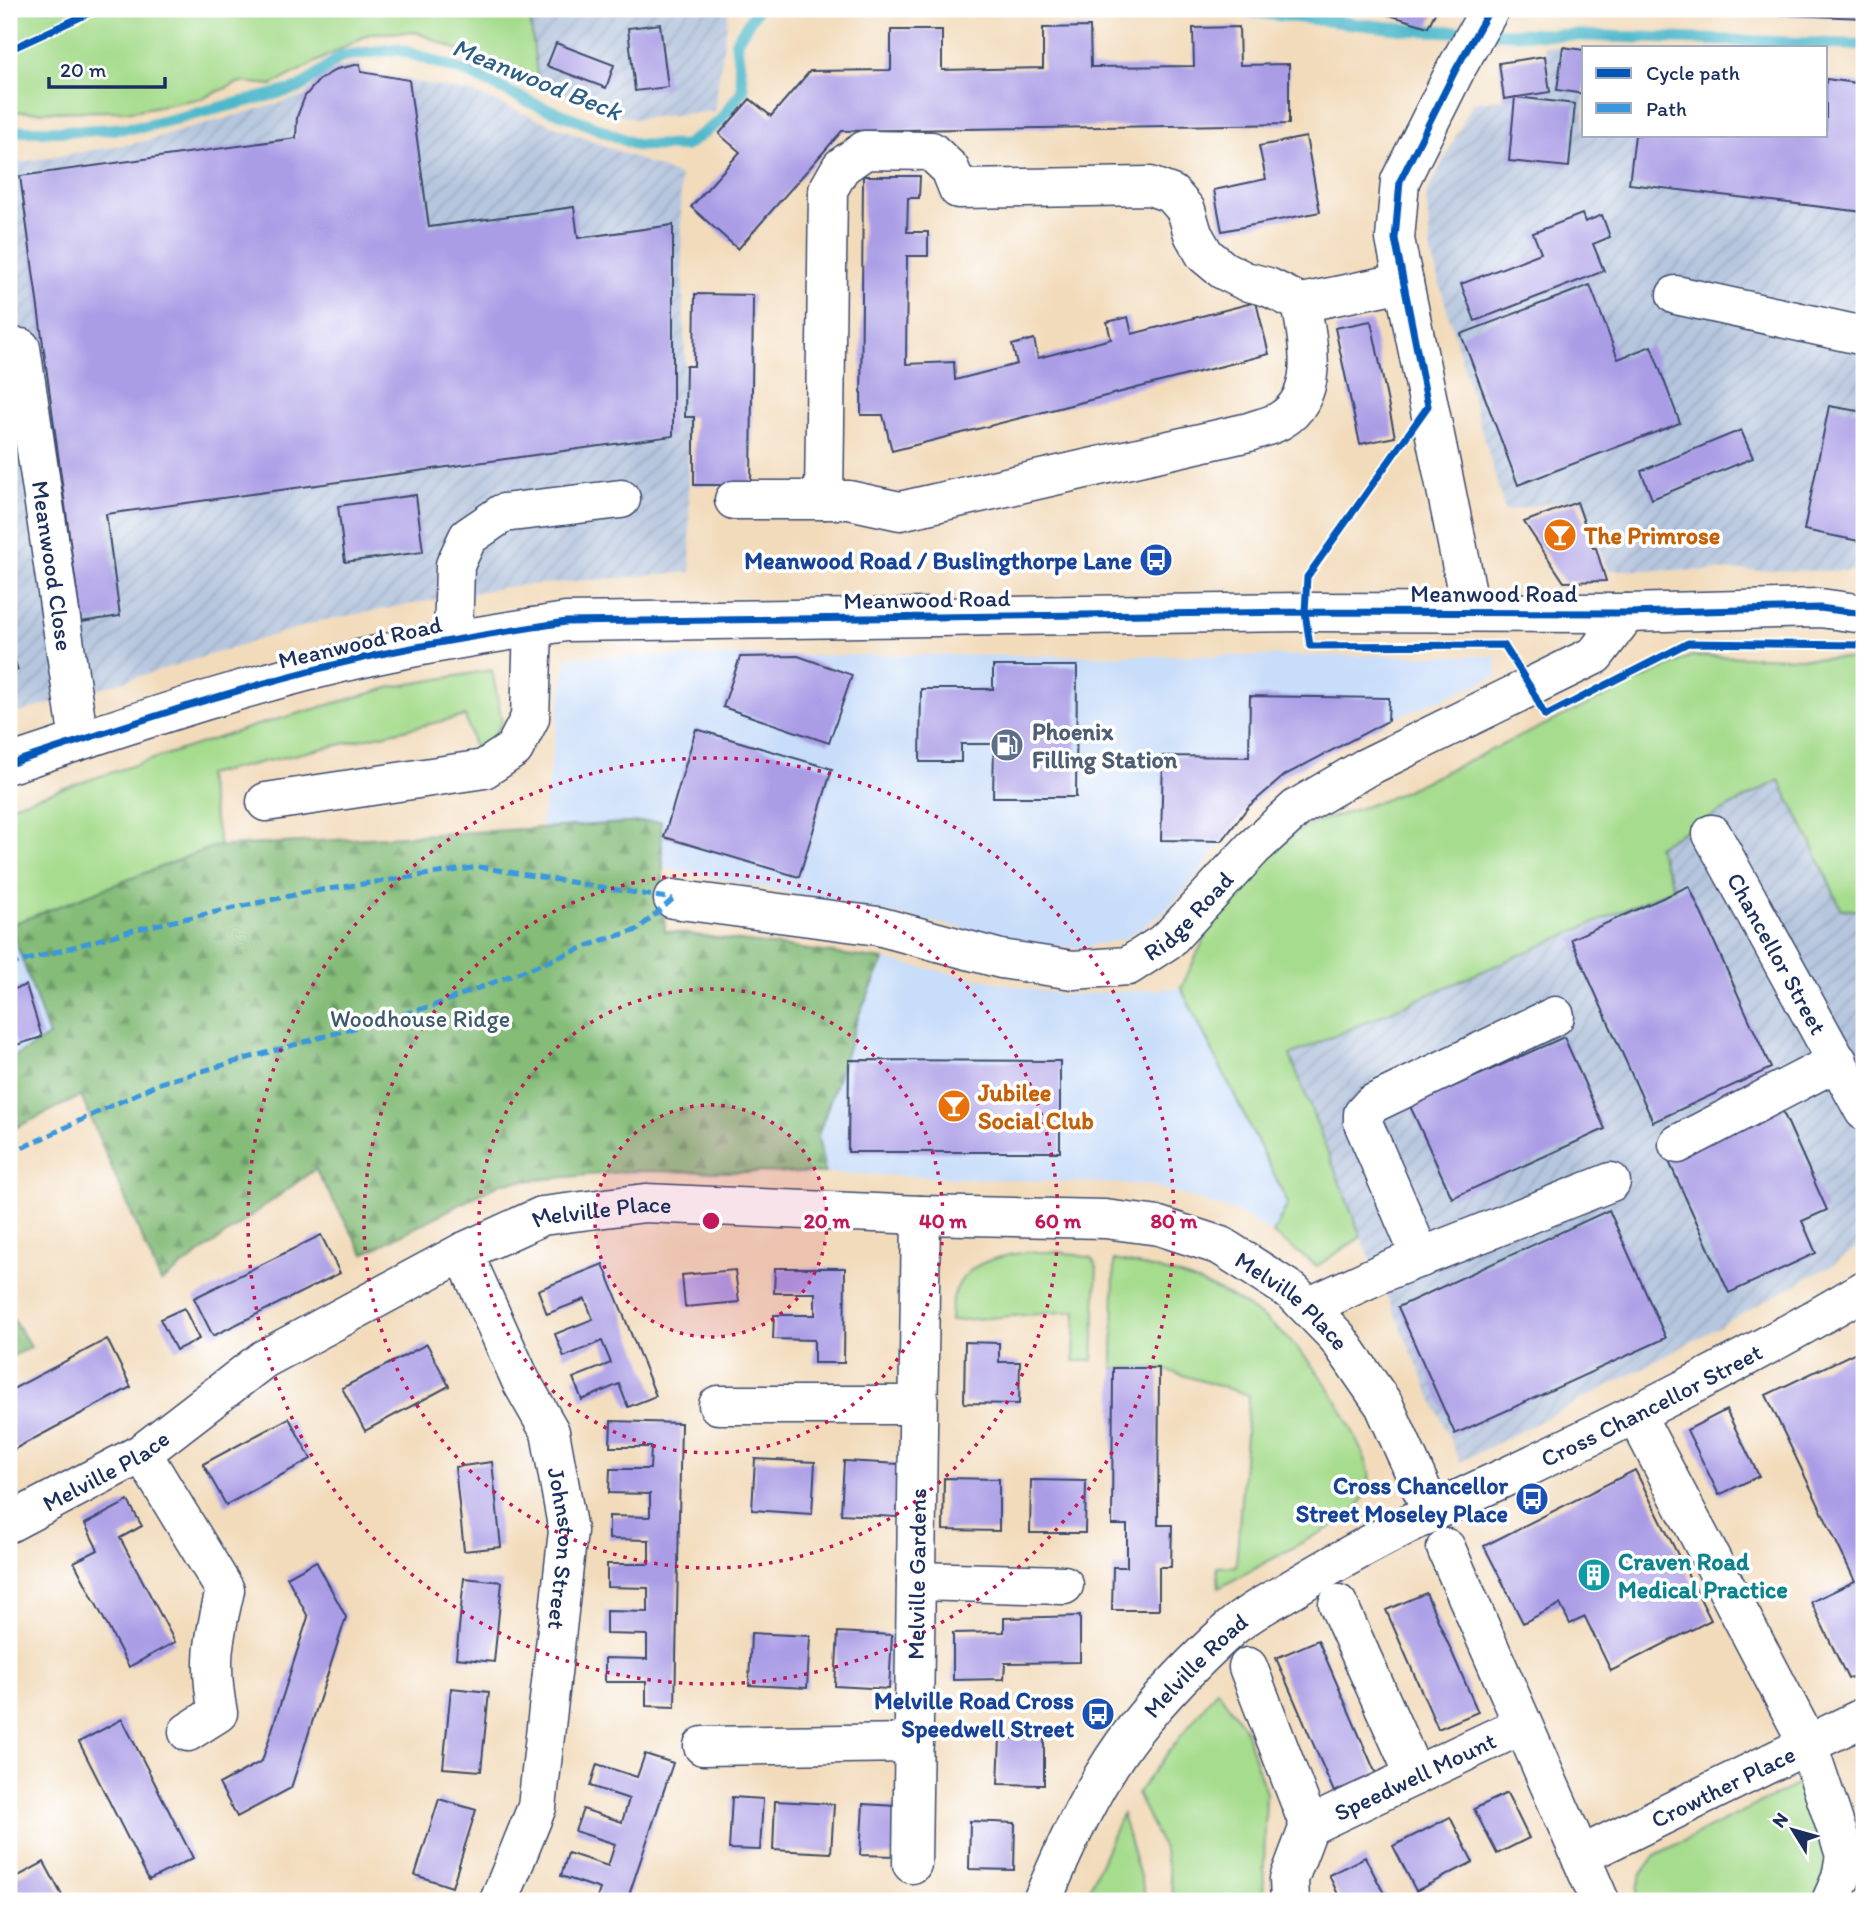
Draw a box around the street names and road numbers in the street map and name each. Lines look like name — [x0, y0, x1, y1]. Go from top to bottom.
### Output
street label: Meanwood Close — [26, 479, 80, 653]
street label: Meanwood Road — [1410, 579, 1578, 608]
street label: Meanwood Road — [843, 583, 1011, 615]
street label: Meanwood Road — [275, 609, 445, 675]
street label: Ridge Road — [1138, 865, 1239, 967]
street label: Chancellor Street — [1721, 867, 1834, 1039]
street label: Melville Place — [527, 1188, 672, 1234]
street label: Melville Place — [1230, 1244, 1356, 1355]
street label: Cross Chancellor Street — [1536, 1337, 1767, 1473]
street label: Melville Place — [37, 1423, 175, 1517]
street label: Johnston Street — [542, 1465, 583, 1631]
street label: Melville Gardens — [900, 1488, 932, 1660]
street label: Melville Road — [1137, 1606, 1253, 1723]
street label: Speedwell Mount — [1329, 1725, 1500, 1827]
street label: Crowther Place — [1646, 1739, 1800, 1834]

